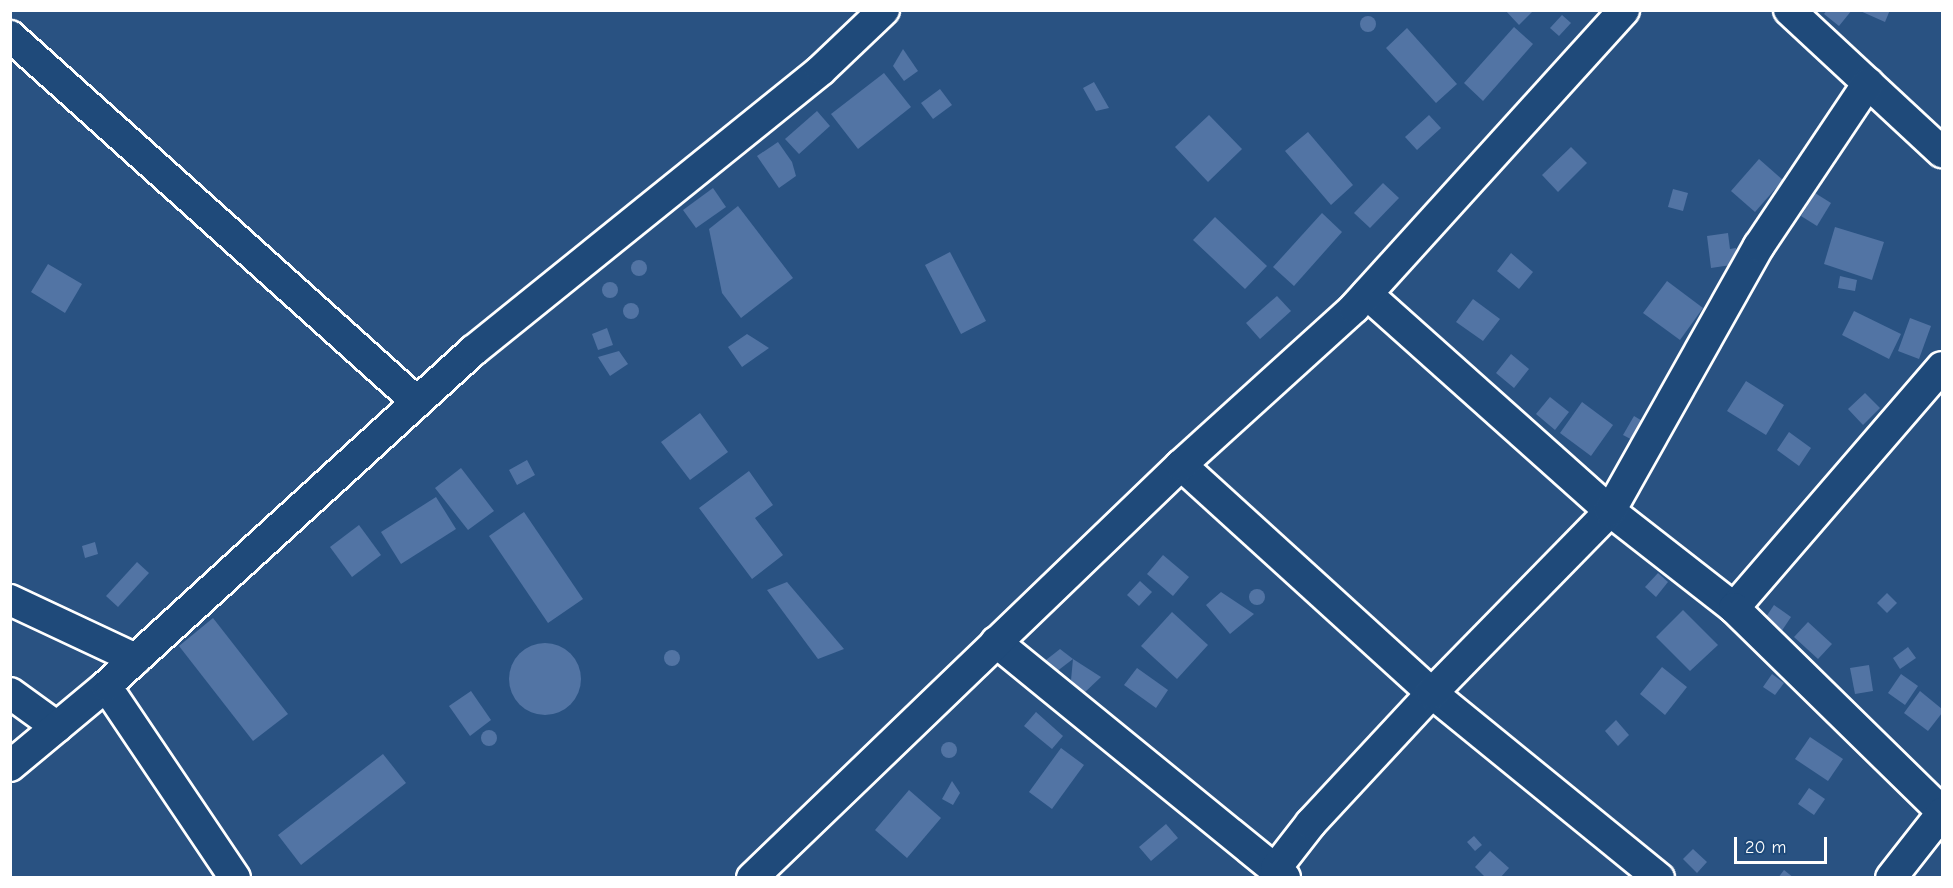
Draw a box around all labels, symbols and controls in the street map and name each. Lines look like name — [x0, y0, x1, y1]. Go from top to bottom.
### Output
scale bar — [1737, 825, 1830, 863]
text: 20 m — [1745, 837, 1786, 858]

